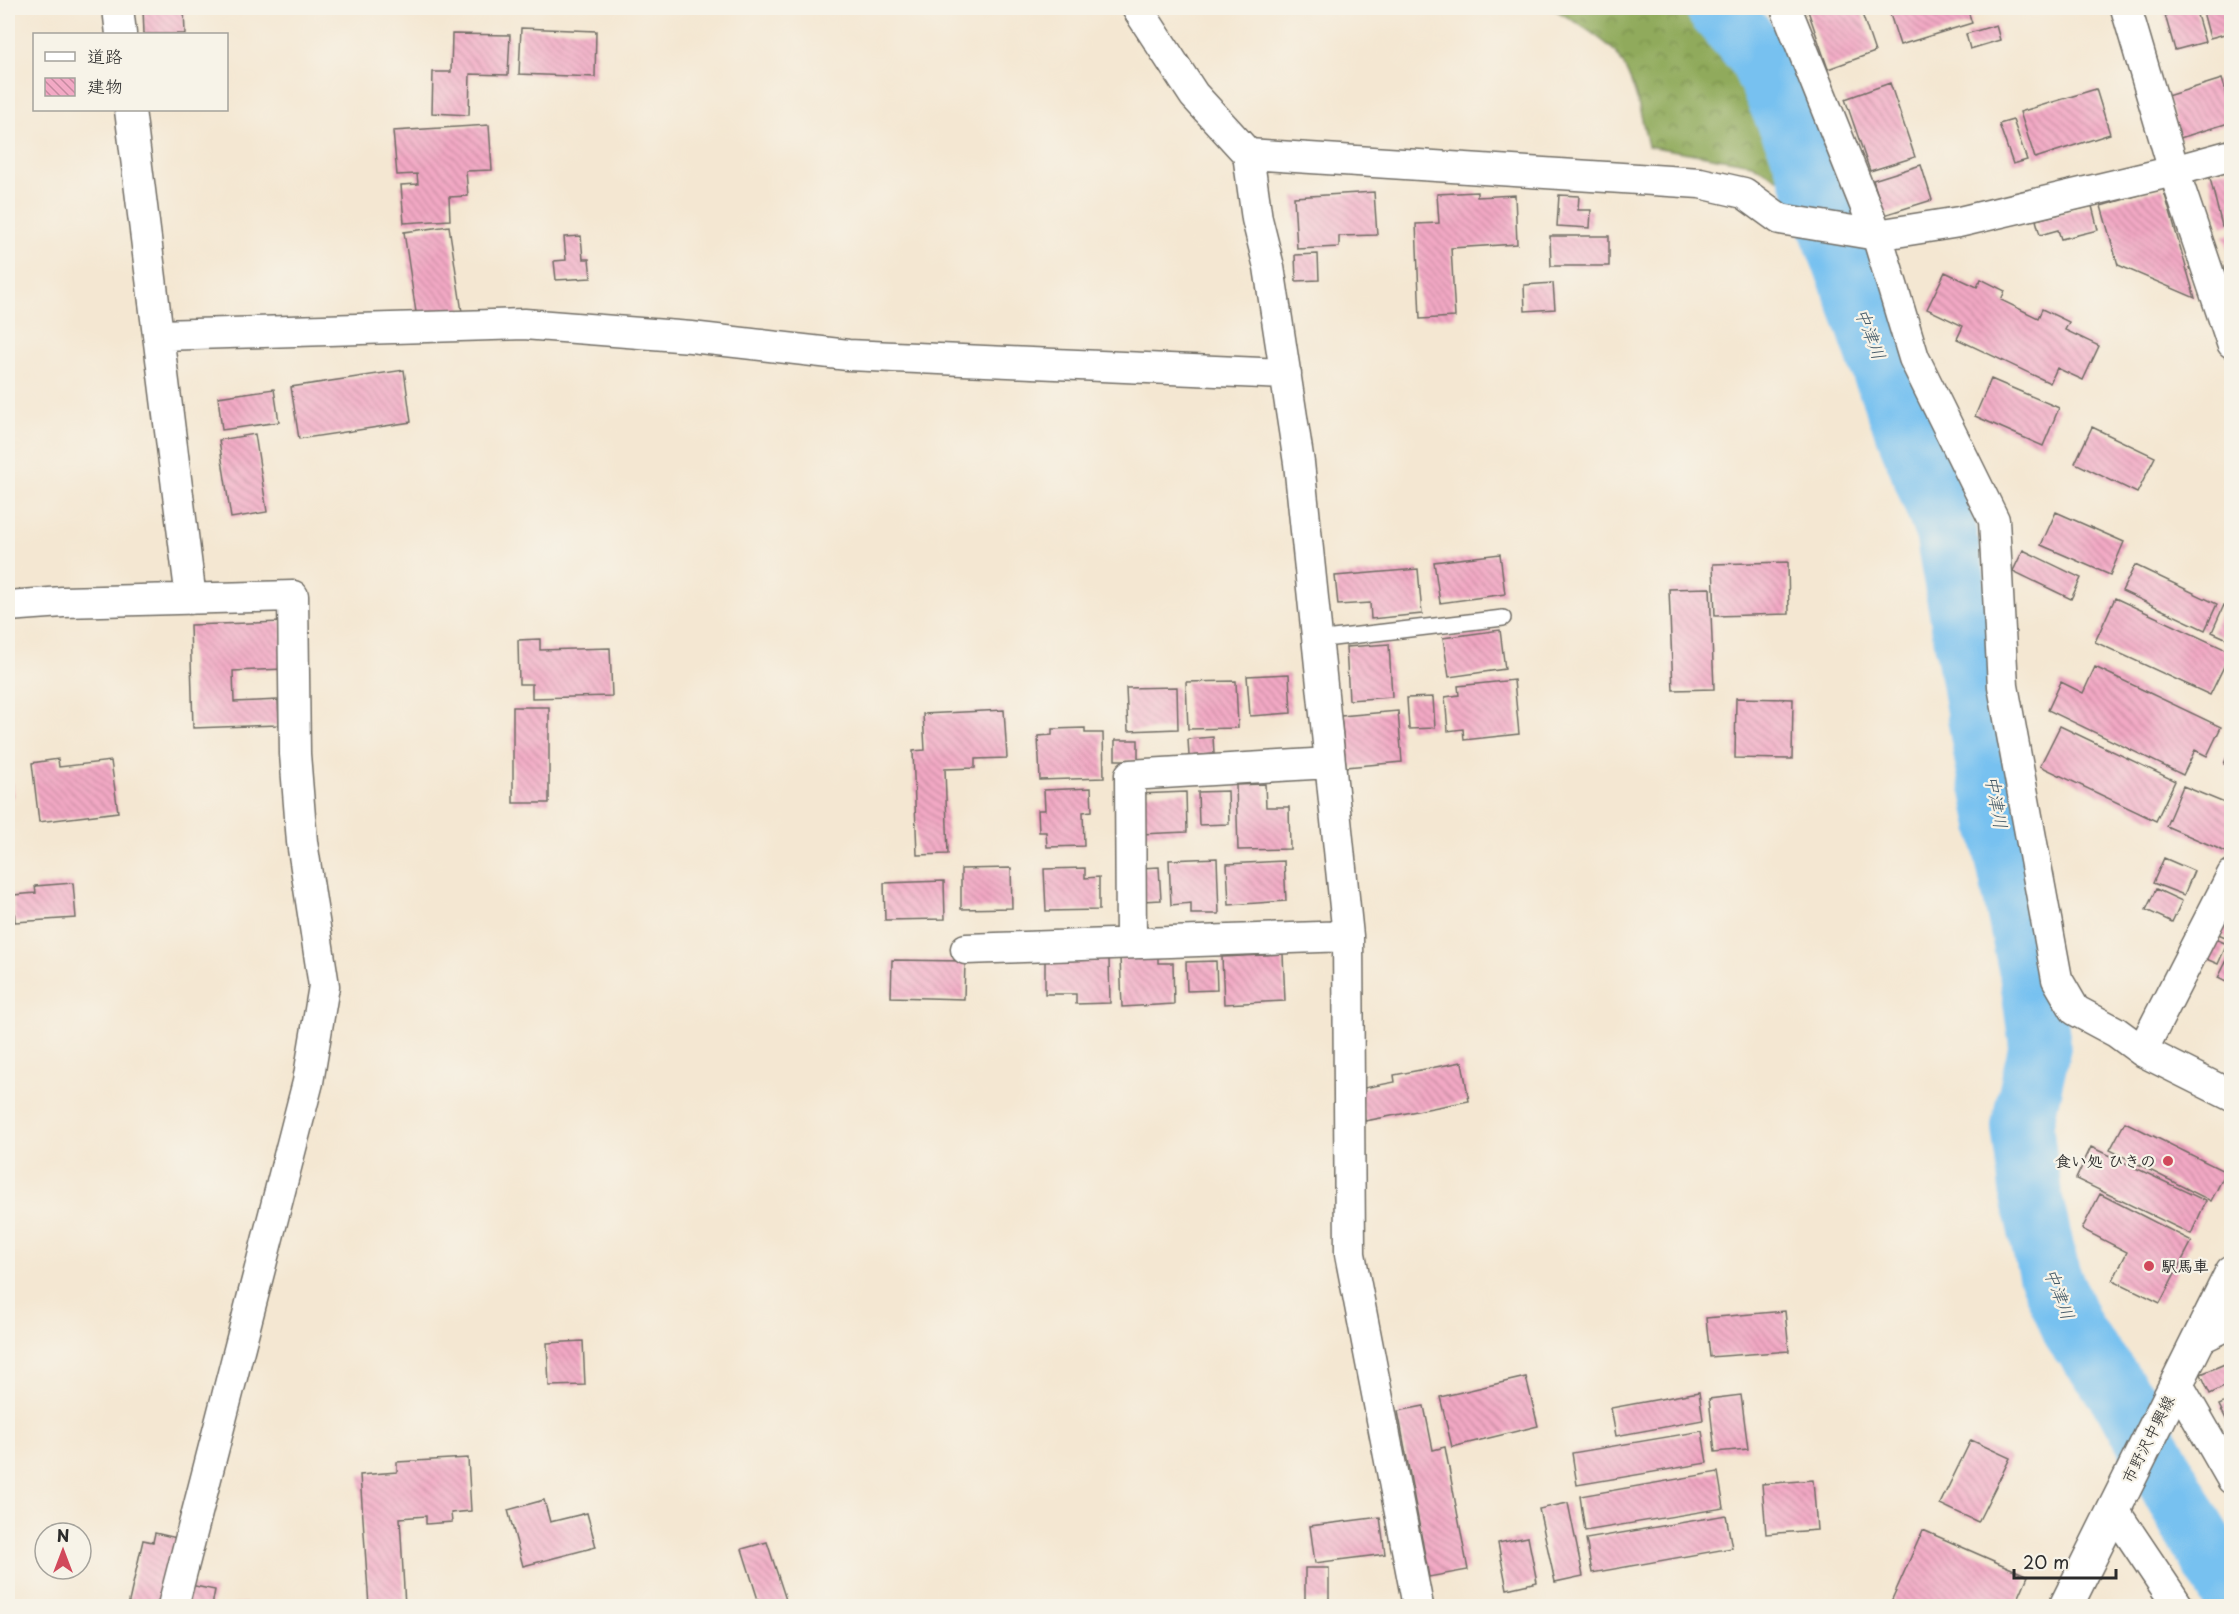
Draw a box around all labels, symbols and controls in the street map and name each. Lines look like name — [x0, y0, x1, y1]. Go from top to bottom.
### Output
legend — [33, 33, 228, 111]
text: 道路 — [87, 42, 123, 69]
text: 建物 — [87, 72, 123, 99]
water label: 中津川 — [1849, 303, 1894, 364]
water label: 中津川 — [1979, 773, 2015, 831]
place label: 食い処 ひきの — [2055, 1148, 2156, 1172]
marker: 食い処 ひきの — [2161, 1154, 2175, 1168]
place label: 駅馬車 — [2161, 1253, 2209, 1277]
marker: 駅馬車 — [2142, 1259, 2156, 1273]
water label: 中津川 — [2038, 1263, 2083, 1324]
street label: 市野沢中興線 — [2115, 1390, 2180, 1487]
north arrow — [33, 1521, 93, 1581]
text: N — [57, 1523, 69, 1547]
scale bar — [2014, 1542, 2116, 1580]
text: 20 m — [2023, 1548, 2069, 1575]

